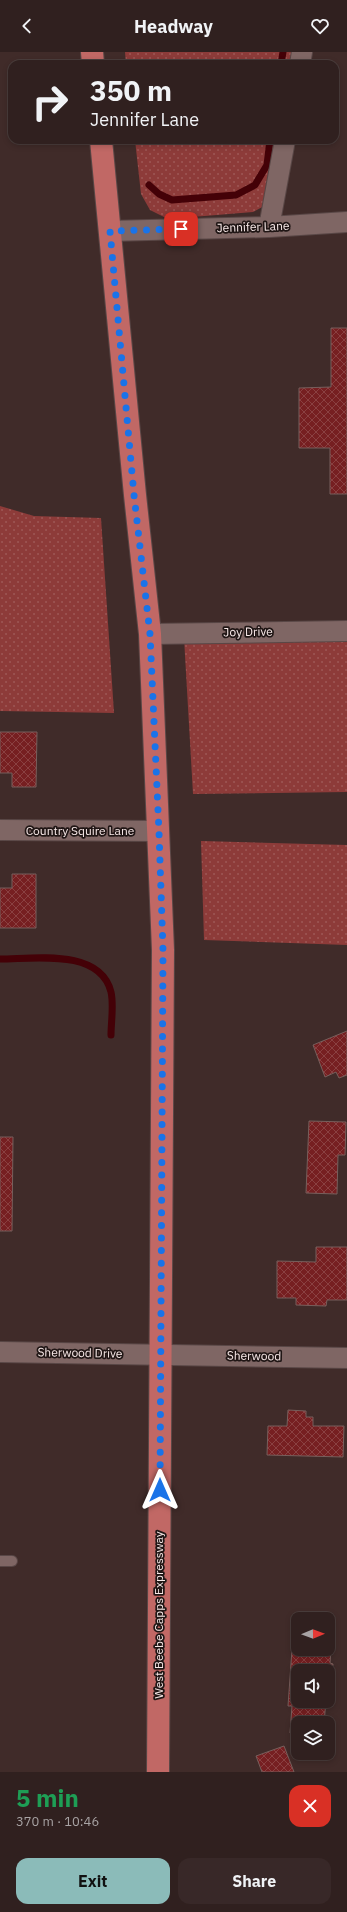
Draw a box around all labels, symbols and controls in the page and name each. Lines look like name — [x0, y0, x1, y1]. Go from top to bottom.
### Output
icon: back — [16, 15, 38, 37]
text: Headway — [134, 15, 213, 38]
icon: heart — [309, 15, 331, 37]
text: 350 m — [90, 72, 172, 109]
icon: right — [24, 76, 76, 128]
text: Jennifer Lane — [90, 108, 199, 131]
pin — [164, 212, 198, 246]
icon: arrive — [170, 218, 192, 240]
street label: Jennifer Lane — [216, 218, 290, 235]
street label: Joy Drive — [223, 624, 273, 639]
street label: Country Squire Lane — [26, 823, 135, 838]
street label: Sherwood Drive — [37, 1344, 123, 1361]
street label: Sherwood — [227, 1348, 281, 1363]
position arrow — [139, 1469, 181, 1511]
street label: West Beebe Capps Expressway — [151, 1531, 166, 1699]
north arrow — [291, 1612, 335, 1656]
map controls — [291, 1612, 335, 1760]
button: sound — [291, 1664, 335, 1708]
button: layers — [291, 1716, 335, 1760]
text: 5 min — [16, 1782, 79, 1814]
button: close — [289, 1785, 331, 1827]
text: 370 m · 10:46 — [16, 1813, 99, 1830]
button: Exit — [16, 1858, 170, 1904]
button: Share — [178, 1858, 331, 1904]

